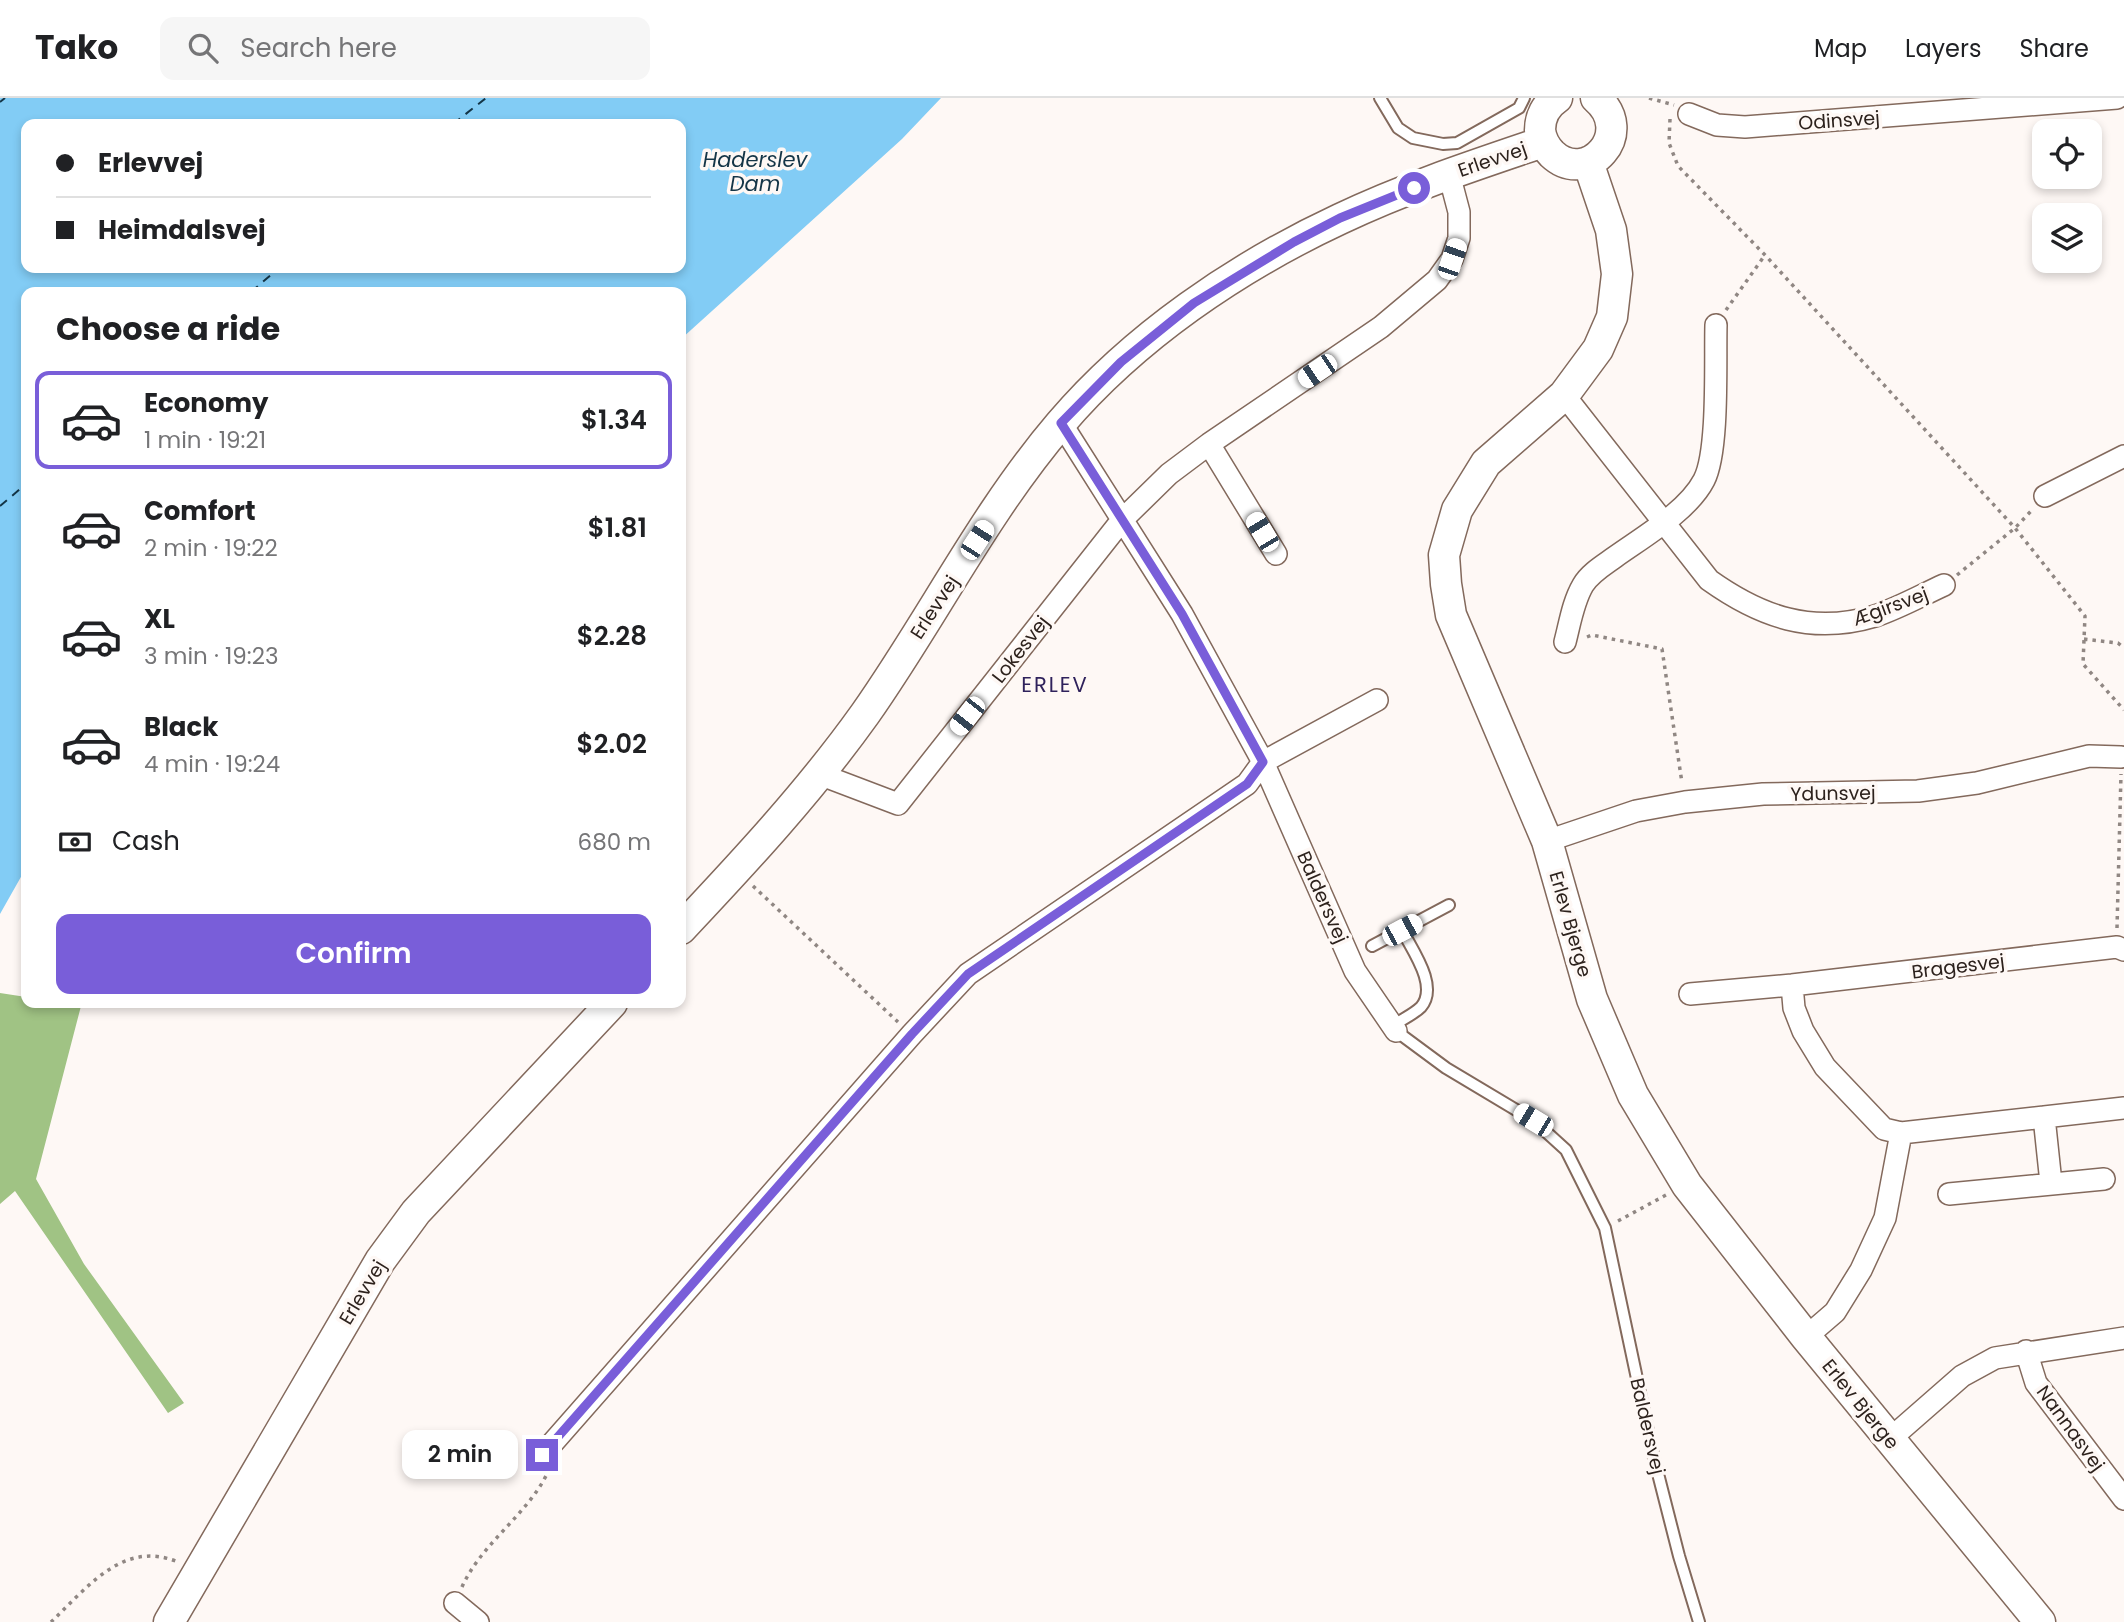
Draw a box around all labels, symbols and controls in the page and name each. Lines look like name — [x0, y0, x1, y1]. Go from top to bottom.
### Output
search box — [160, 17, 650, 80]
text: Tako — [35, 24, 118, 71]
icon: search — [184, 29, 222, 67]
text: Search here — [240, 30, 397, 66]
text: Map — [1814, 32, 1867, 65]
text: Layers — [1905, 32, 1981, 65]
text: Share — [2019, 32, 2089, 65]
street label: Odinsvej — [1797, 104, 1881, 137]
map controls — [2032, 119, 2102, 273]
button: locate — [2032, 119, 2102, 189]
street label: Erlevvej — [1454, 135, 1530, 184]
text: Erlevvej — [98, 145, 203, 181]
water label: Haderslev Dam — [703, 145, 809, 198]
route start — [1398, 172, 1430, 204]
button: layers — [2032, 203, 2102, 273]
text: Heimdalsvej — [98, 212, 266, 248]
car — [1436, 236, 1469, 282]
text: Choose a ride — [56, 306, 280, 351]
car — [1294, 351, 1341, 391]
text: Economy — [144, 385, 268, 421]
icon: car — [60, 389, 123, 452]
text: $1.34 — [581, 402, 647, 438]
text: 1 min · 19:21 — [144, 424, 266, 456]
text: Comfort — [144, 493, 256, 529]
icon: car — [60, 497, 123, 560]
car — [1243, 509, 1282, 555]
text: $1.81 — [588, 510, 647, 546]
car — [957, 517, 998, 563]
text: 2 min · 19:22 — [144, 532, 278, 564]
street label: Erlevvej — [904, 570, 965, 644]
street label: Ægirsvej — [1849, 580, 1932, 633]
text: XL — [144, 601, 175, 637]
icon: car — [60, 605, 123, 668]
street label: Lokesvej — [985, 610, 1055, 689]
text: $2.28 — [577, 618, 647, 654]
text: 3 min · 19:23 — [144, 640, 278, 672]
district label: ERLEV — [1021, 670, 1089, 699]
car — [946, 693, 989, 739]
text: Black — [144, 709, 218, 745]
icon: car — [60, 713, 123, 776]
text: $2.02 — [577, 726, 647, 762]
text: 4 min · 19:24 — [144, 748, 280, 780]
street label: Ydunsvej — [1790, 779, 1876, 808]
icon: cash — [56, 823, 94, 861]
text: Cash — [112, 823, 180, 859]
text: 680 m — [578, 826, 651, 858]
street label: Baldersvej — [1290, 847, 1355, 947]
street label: Erlev Bjerge — [1543, 868, 1599, 980]
car — [1379, 911, 1426, 949]
button: Confirm — [56, 914, 651, 994]
street label: Bragesvej — [1910, 947, 2006, 986]
car — [1510, 1100, 1557, 1140]
street label: Erlevvej — [333, 1255, 392, 1330]
street label: Erlev Bjerge — [1816, 1354, 1905, 1455]
street label: Baldersvej — [1623, 1375, 1672, 1477]
street label: Nannasvej — [2030, 1380, 2111, 1477]
callout: 2 min — [402, 1430, 518, 1480]
text: 2 min — [428, 1438, 492, 1470]
route end — [526, 1439, 558, 1471]

